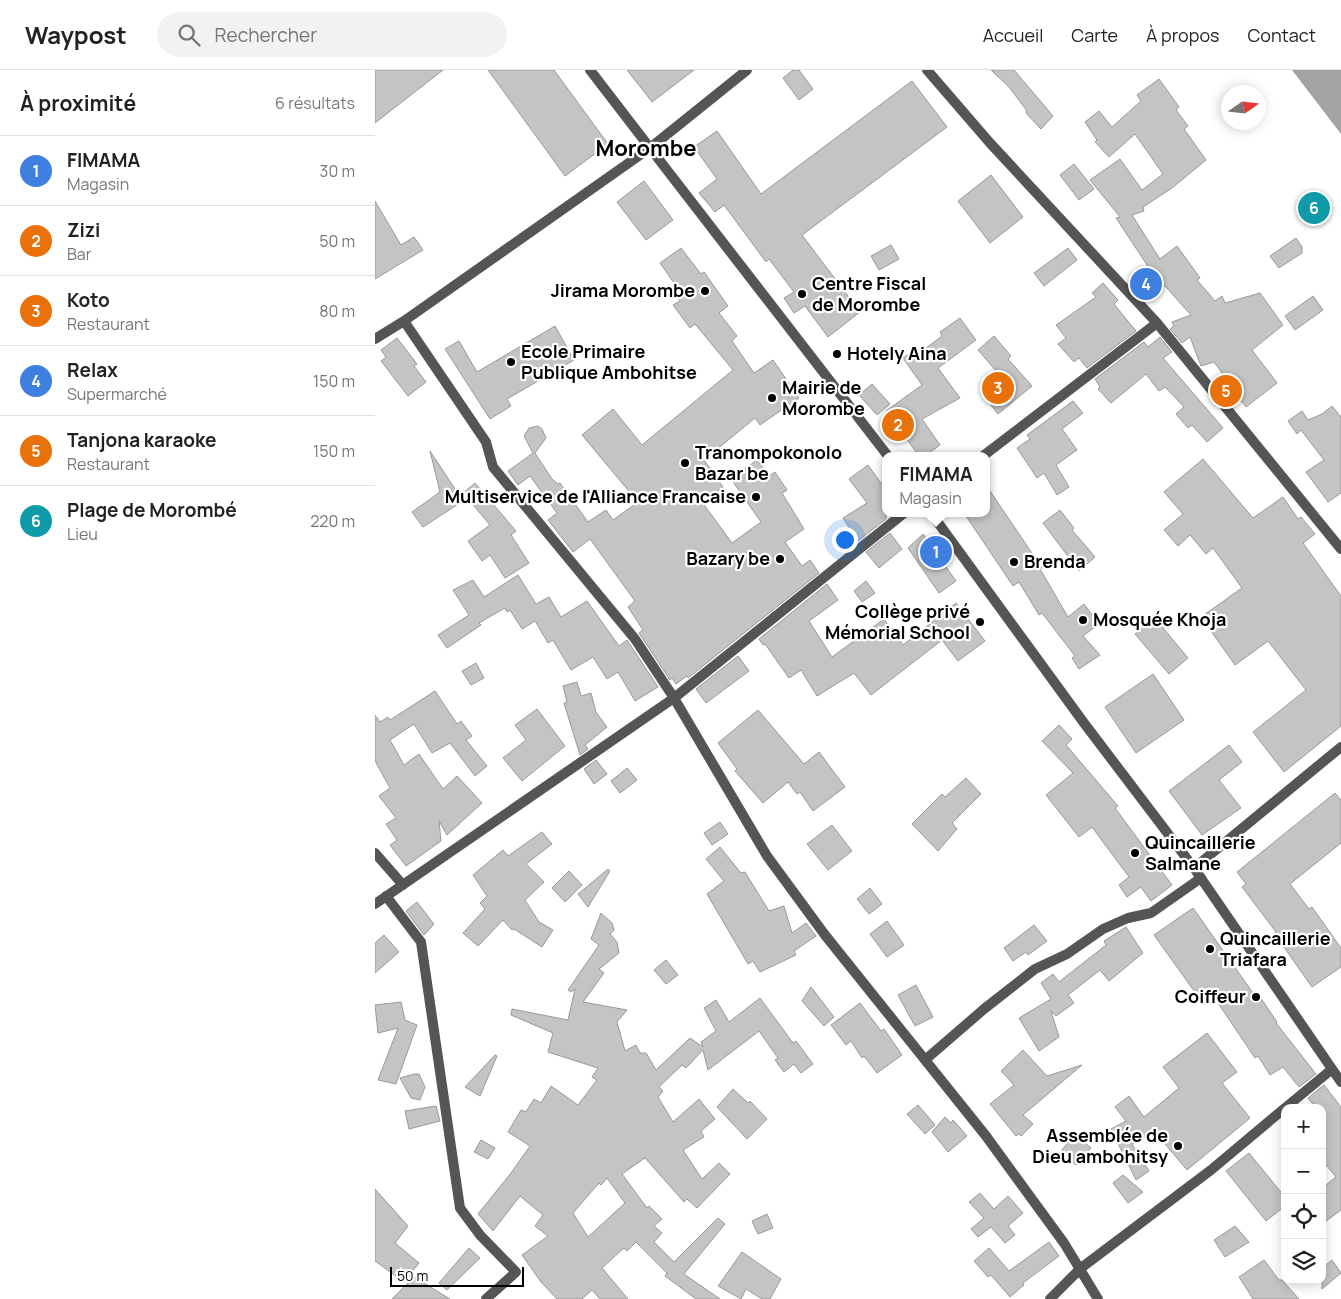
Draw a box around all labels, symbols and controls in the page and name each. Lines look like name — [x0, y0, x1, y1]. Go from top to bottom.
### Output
search box — [157, 12, 507, 57]
text: Waypost — [25, 18, 127, 51]
icon: search — [175, 21, 203, 49]
text: Rechercher — [215, 22, 317, 48]
text: Accueil — [983, 23, 1043, 47]
text: Carte — [1071, 23, 1118, 47]
text: À propos — [1146, 23, 1219, 47]
text: Contact — [1247, 23, 1316, 47]
north arrow — [1221, 85, 1266, 130]
text: À proximité — [20, 89, 136, 117]
text: 6 résultats — [275, 92, 355, 114]
district label: Morombe — [595, 133, 697, 163]
text: FIMAMA — [67, 147, 140, 173]
text: 1 — [32, 160, 40, 182]
text: 30 m — [320, 160, 355, 182]
text: Magasin — [67, 173, 129, 195]
pin: 6 — [1298, 189, 1330, 227]
text: Zizi — [67, 217, 100, 243]
text: 2 — [31, 230, 41, 252]
text: 50 m — [319, 230, 355, 252]
text: Bar — [67, 243, 91, 265]
pin: 4 — [1130, 265, 1162, 303]
place label: Centre Fiscal de Morombe — [812, 271, 926, 316]
place label: Jirama Morombe — [551, 278, 695, 302]
marker: Jirama Morombe — [699, 285, 711, 297]
text: Koto — [67, 287, 110, 313]
marker: Centre Fiscal de Morombe — [796, 288, 808, 300]
text: 3 — [31, 300, 41, 322]
text: 80 m — [319, 300, 355, 322]
text: Restaurant — [67, 313, 150, 335]
place label: Ecole Primaire Publique Ambohitse — [521, 339, 697, 384]
place label: Hotely Aina — [847, 341, 947, 365]
marker: Hotely Aina — [831, 348, 843, 360]
marker: Ecole Primaire Publique Ambohitse — [505, 356, 517, 368]
text: Relax — [67, 357, 118, 383]
pin: 3 — [982, 369, 1014, 407]
text: 4 — [31, 370, 41, 392]
text: 150 m — [313, 370, 355, 392]
pin: 5 — [1210, 372, 1242, 410]
place label: Mairie de Morombe — [782, 375, 865, 420]
text: Supermarché — [67, 383, 167, 405]
marker: Mairie de Morombe — [766, 392, 778, 404]
pin: 2 — [882, 406, 914, 444]
text: Tanjona karaoke — [67, 427, 217, 453]
text: 5 — [31, 440, 41, 462]
text: 150 m — [313, 440, 355, 462]
place label: Tranompokonolo Bazar be — [695, 440, 842, 485]
popup — [882, 452, 990, 517]
text: Restaurant — [67, 453, 150, 475]
marker: Tranompokonolo Bazar be — [679, 457, 691, 469]
text: FIMAMA — [899, 461, 973, 487]
place label: Multiservice de l'Alliance Francaise — [445, 484, 746, 508]
text: Magasin — [899, 487, 962, 509]
marker: Multiservice de l'Alliance Francaise — [750, 491, 762, 503]
text: Plage de Morombé — [67, 497, 237, 523]
text: 6 — [31, 510, 41, 532]
text: 220 m — [310, 510, 355, 532]
text: Lieu — [67, 523, 98, 545]
your location — [832, 527, 858, 553]
pin: 1 — [920, 533, 952, 571]
place label: Bazary be — [686, 546, 770, 570]
place label: Brenda — [1024, 549, 1086, 573]
marker: Bazary be — [774, 553, 786, 565]
marker: Brenda — [1008, 556, 1020, 568]
place label: Collège privé Mémorial School — [825, 599, 970, 644]
place label: Mosquée Khoja — [1093, 607, 1226, 631]
marker: Mosquée Khoja — [1077, 614, 1089, 626]
marker: Collège privé Mémorial School — [974, 616, 986, 628]
place label: Quincaillerie Salmane — [1145, 830, 1256, 875]
marker: Quincaillerie Salmane — [1129, 847, 1141, 859]
place label: Quincaillerie Triafara — [1220, 926, 1331, 971]
marker: Quincaillerie Triafara — [1204, 943, 1216, 955]
place label: Coiffeur — [1175, 984, 1246, 1008]
marker: Coiffeur — [1250, 991, 1262, 1003]
map controls — [1281, 1104, 1326, 1284]
button: + — [1281, 1104, 1326, 1149]
place label: Assemblée de Dieu ambohitsy — [1032, 1123, 1168, 1168]
marker: Assemblée de Dieu ambohitsy — [1172, 1140, 1184, 1152]
button: − — [1281, 1149, 1326, 1194]
button: locate — [1281, 1194, 1326, 1239]
button: layers — [1281, 1239, 1326, 1284]
scale bar — [390, 1264, 524, 1287]
text: 50 m — [397, 1266, 428, 1285]

